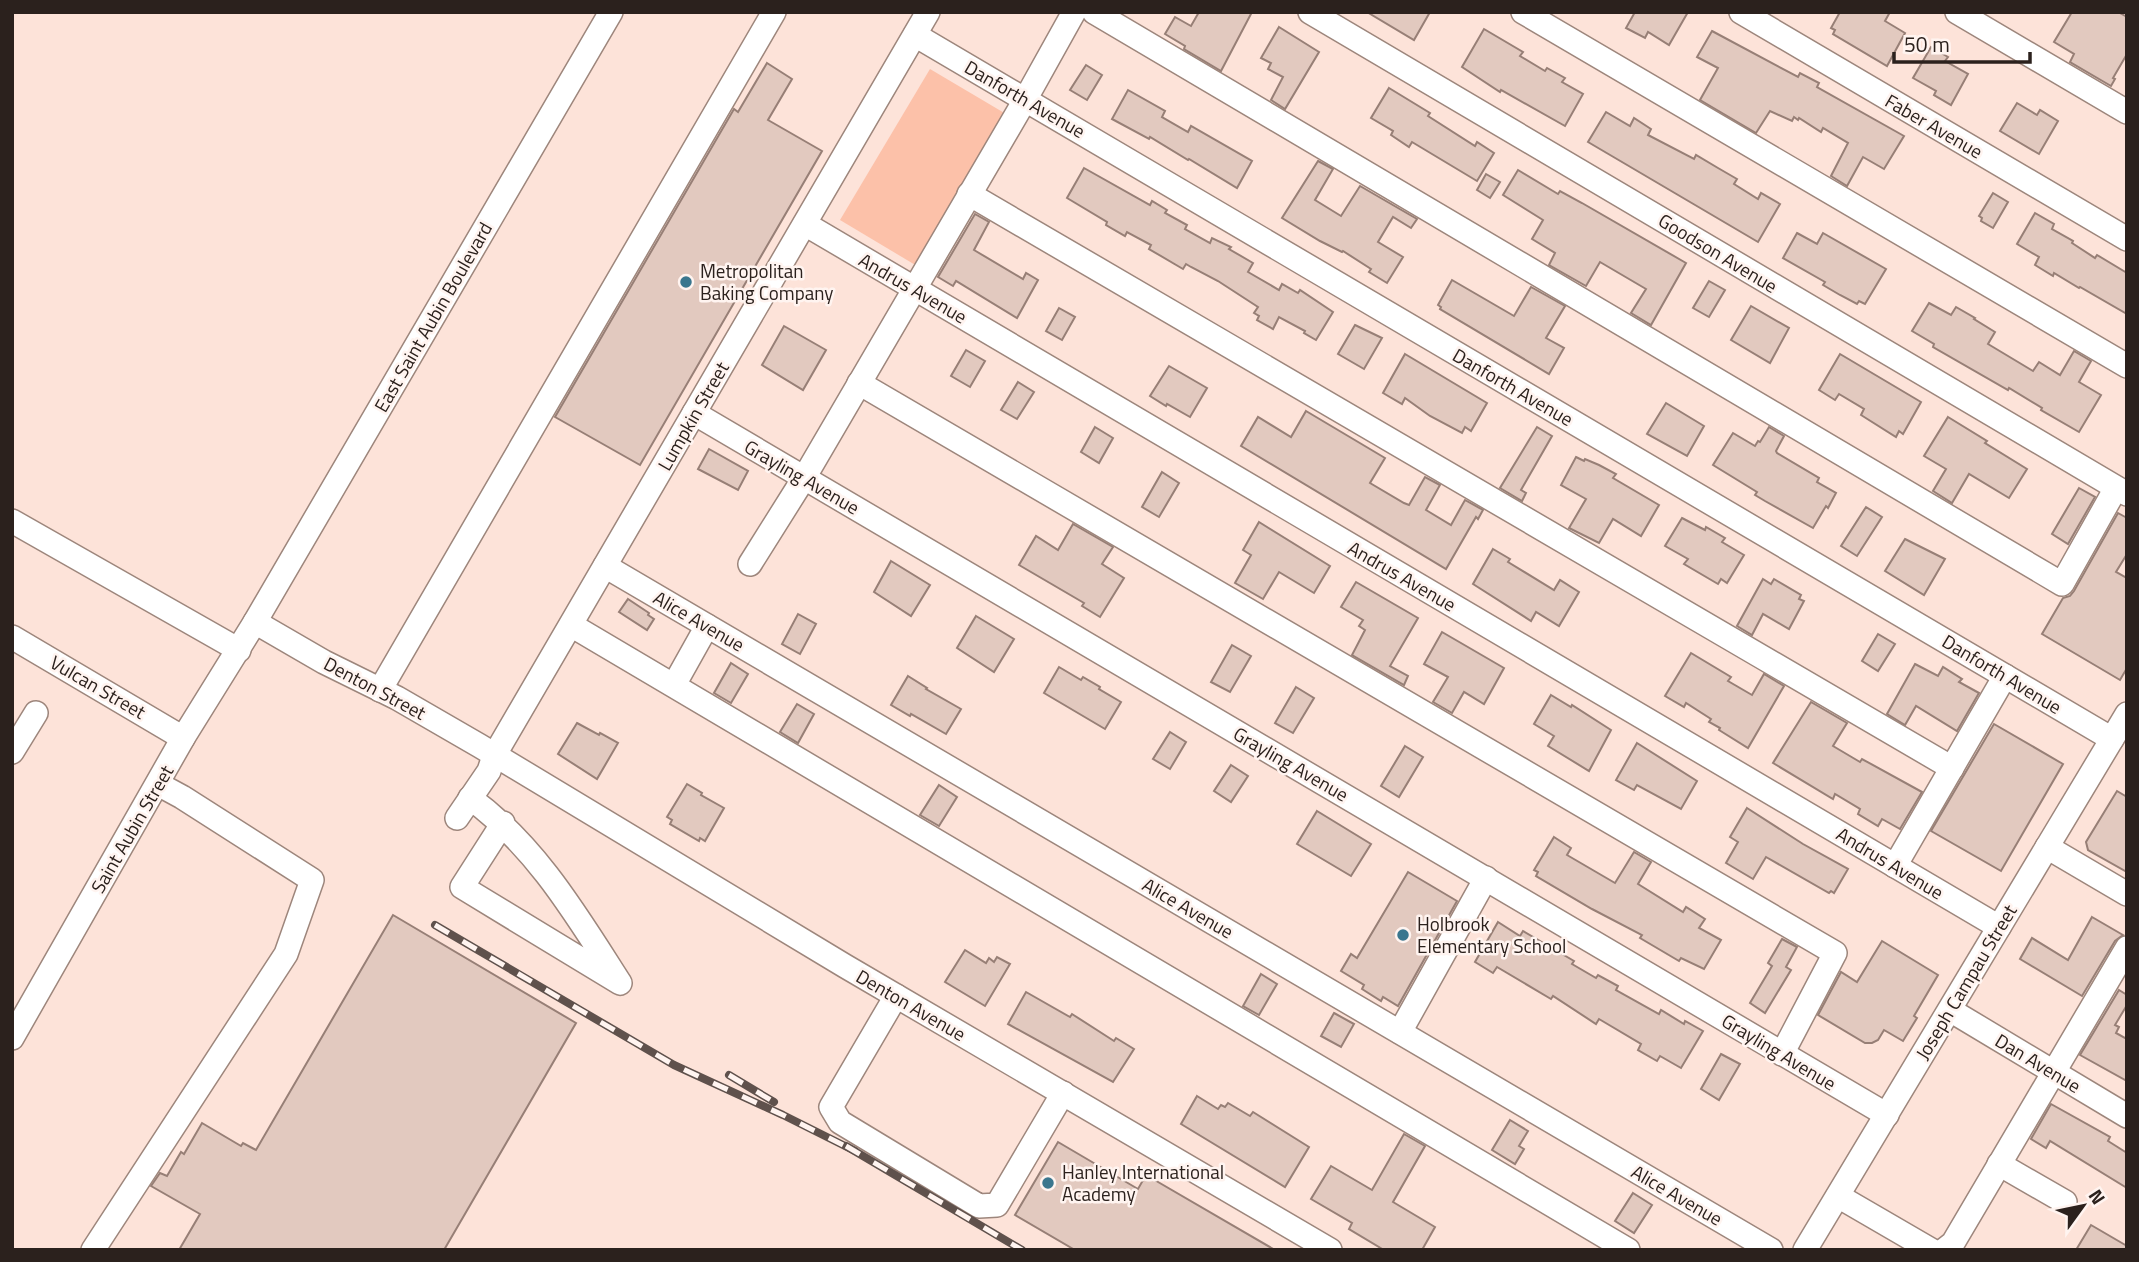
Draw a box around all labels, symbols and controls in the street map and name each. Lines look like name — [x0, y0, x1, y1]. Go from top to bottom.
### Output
scale bar — [1894, 21, 2030, 65]
text: 50 m — [1904, 28, 1950, 60]
street label: Danforth Avenue — [959, 52, 1091, 145]
street label: Faber Avenue — [1880, 86, 1989, 165]
street label: Goodson Avenue — [1653, 206, 1783, 300]
street label: East Saint Aubin Boulevard — [366, 216, 499, 417]
street label: Andrus Avenue — [854, 245, 973, 330]
place label: Metropolitan Baking Company — [700, 256, 834, 307]
marker: Metropolitan Baking Company — [678, 274, 694, 290]
street label: Danforth Avenue — [1447, 340, 1579, 433]
street label: Lumpkin Street — [650, 356, 736, 476]
street label: Grayling Avenue — [739, 432, 865, 521]
street label: Andrus Avenue — [1343, 533, 1462, 618]
street label: Alice Avenue — [648, 583, 750, 658]
street label: Danforth Avenue — [1937, 626, 2068, 721]
street label: Vulcan Street — [45, 647, 152, 726]
street label: Denton Street — [319, 648, 432, 727]
street label: Grayling Avenue — [1228, 719, 1354, 808]
street label: Saint Aubin Street — [83, 759, 180, 898]
street label: Andrus Avenue — [1831, 819, 1949, 906]
street label: Alice Avenue — [1137, 870, 1239, 945]
street label: Joseph Campau Street — [1908, 898, 2024, 1065]
place label: Holbrook Elementary School — [1417, 909, 1566, 960]
marker: Holbrook Elementary School — [1395, 927, 1411, 943]
street label: Denton Avenue — [851, 961, 972, 1048]
street label: Grayling Avenue — [1716, 1006, 1842, 1097]
street label: Dan Avenue — [1990, 1026, 2087, 1100]
place label: Hanley International Academy — [1062, 1157, 1224, 1208]
street label: Alice Avenue — [1626, 1157, 1728, 1232]
north arrow — [2048, 1171, 2118, 1241]
marker: Hanley International Academy — [1040, 1175, 1056, 1191]
text: N — [2082, 1183, 2113, 1210]

